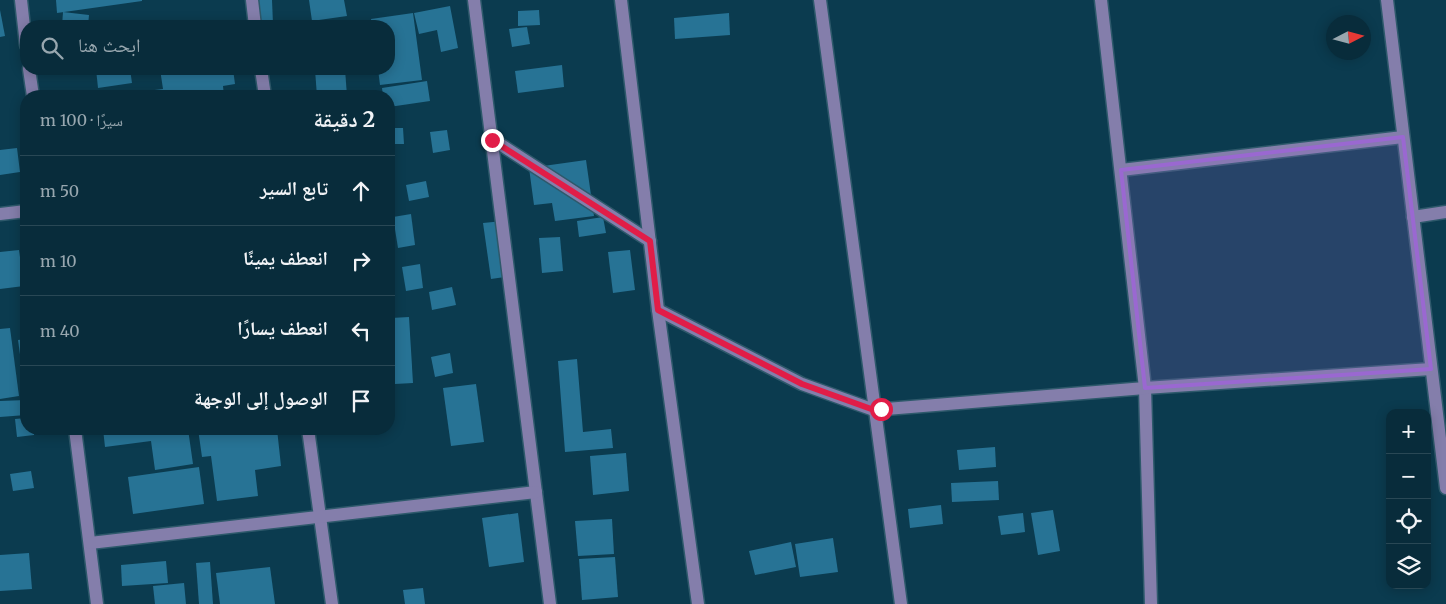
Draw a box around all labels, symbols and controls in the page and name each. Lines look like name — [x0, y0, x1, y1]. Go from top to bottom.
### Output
north arrow — [1326, 15, 1371, 60]
search box — [20, 20, 395, 75]
text: ابحث هنا — [78, 33, 140, 57]
icon: search — [38, 34, 66, 62]
text: 2 دقيقة — [314, 106, 375, 133]
text: سيرًا · 100 m — [40, 110, 123, 130]
route end — [481, 129, 504, 152]
text: تابع السير — [260, 176, 328, 200]
icon: ahead — [347, 177, 375, 205]
text: 50 m — [40, 181, 79, 201]
text: انعطف يمينًا — [243, 246, 328, 270]
icon: right — [347, 247, 375, 275]
text: 10 m — [40, 251, 77, 271]
text: انعطف يسارًا — [237, 316, 328, 340]
icon: left — [347, 317, 375, 345]
text: 40 m — [40, 321, 80, 341]
text: الوصول إلى الوجهة — [194, 386, 328, 410]
icon: arrive — [347, 387, 375, 415]
route start — [870, 398, 893, 421]
map controls — [1386, 409, 1431, 589]
button: + — [1386, 409, 1431, 454]
button: − — [1386, 454, 1431, 499]
button: locate — [1386, 499, 1431, 544]
button: layers — [1386, 544, 1431, 589]

